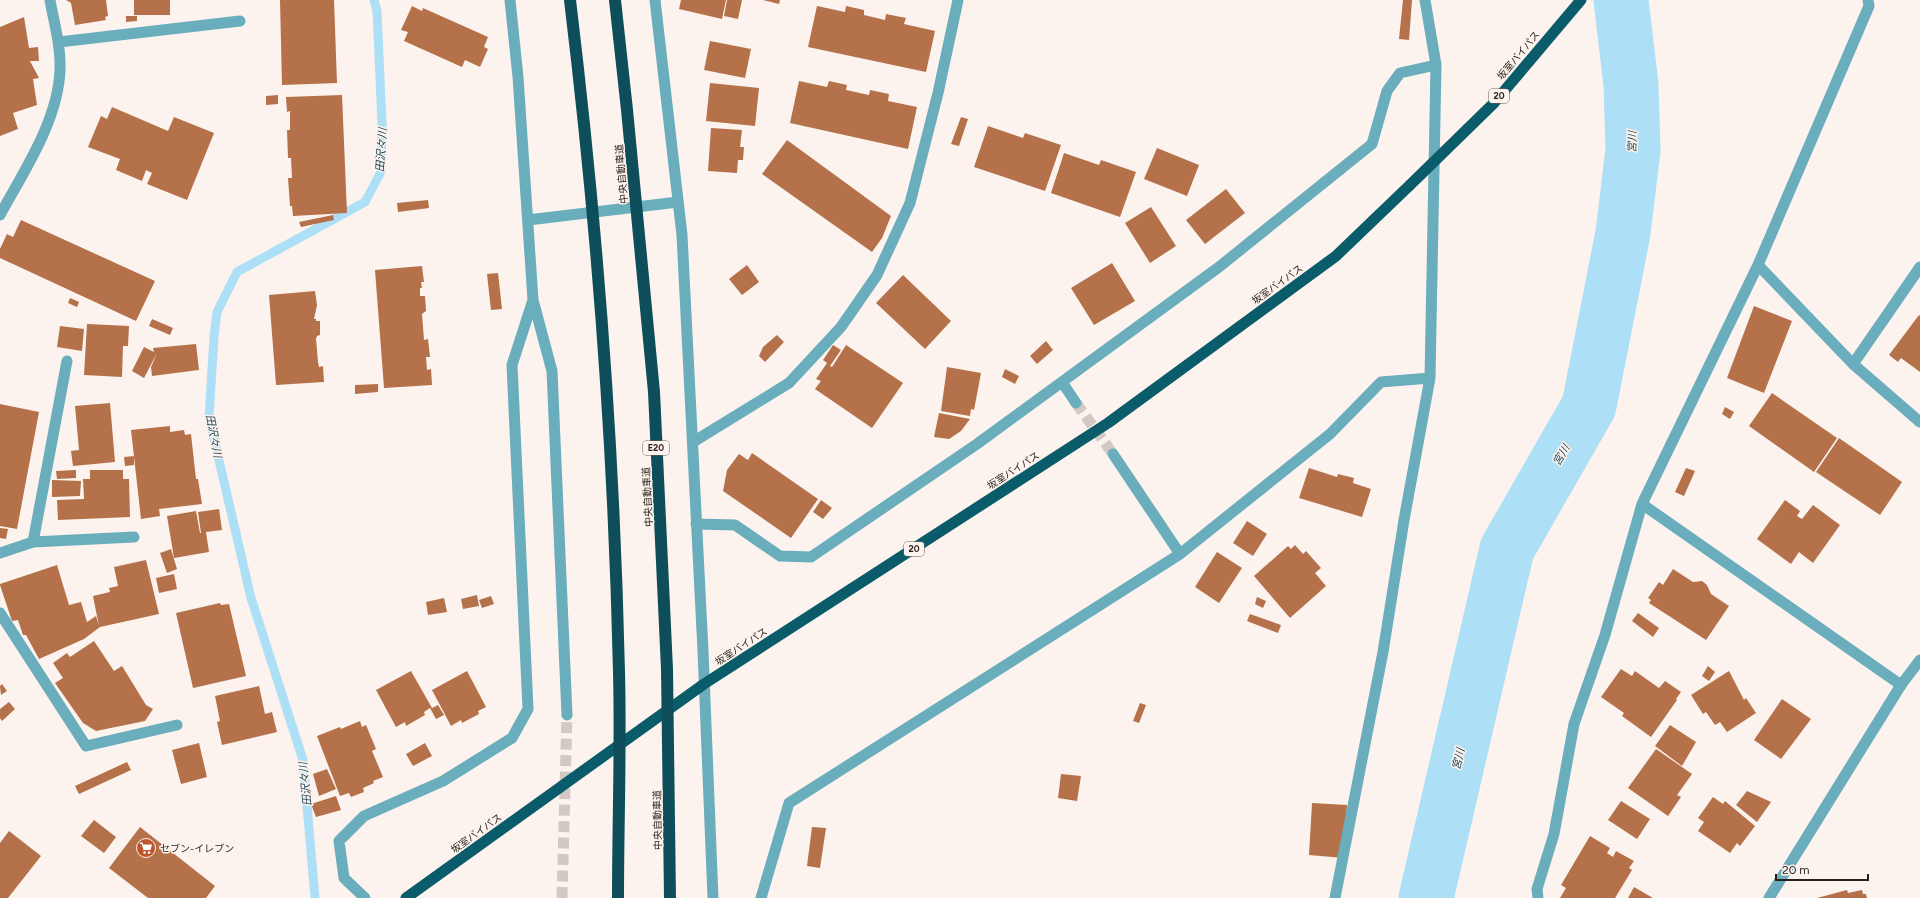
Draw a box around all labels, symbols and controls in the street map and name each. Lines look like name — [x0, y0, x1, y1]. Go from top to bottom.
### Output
street label: 坂室バイパス — [1494, 28, 1543, 82]
road number: 20 — [1489, 89, 1509, 103]
water label: 田沢々川 — [373, 127, 390, 172]
water label: 宮川 — [1626, 130, 1639, 153]
street label: 中央自動車道 — [612, 144, 631, 204]
street label: 坂室バイパス — [1249, 262, 1305, 307]
water label: 田沢々川 — [203, 413, 224, 460]
road number: E20 — [643, 441, 669, 455]
water label: 宮川 — [1550, 442, 1573, 468]
street label: 坂室バイパス — [985, 449, 1042, 492]
street label: 中央自動車道 — [639, 467, 656, 527]
road number: 20 — [904, 542, 924, 556]
street label: 坂室バイパス — [713, 625, 770, 668]
water label: 宮川 — [1450, 746, 1468, 771]
water label: 田沢々川 — [297, 760, 314, 807]
street label: 中央自動車道 — [650, 790, 665, 850]
street label: 坂室バイパス — [448, 811, 504, 856]
supermarket icon: セブン-イレブン — [135, 837, 157, 859]
place label: セブン-イレブン — [160, 842, 234, 855]
scale bar — [1776, 856, 1868, 882]
text: 20 m — [1782, 863, 1810, 877]

